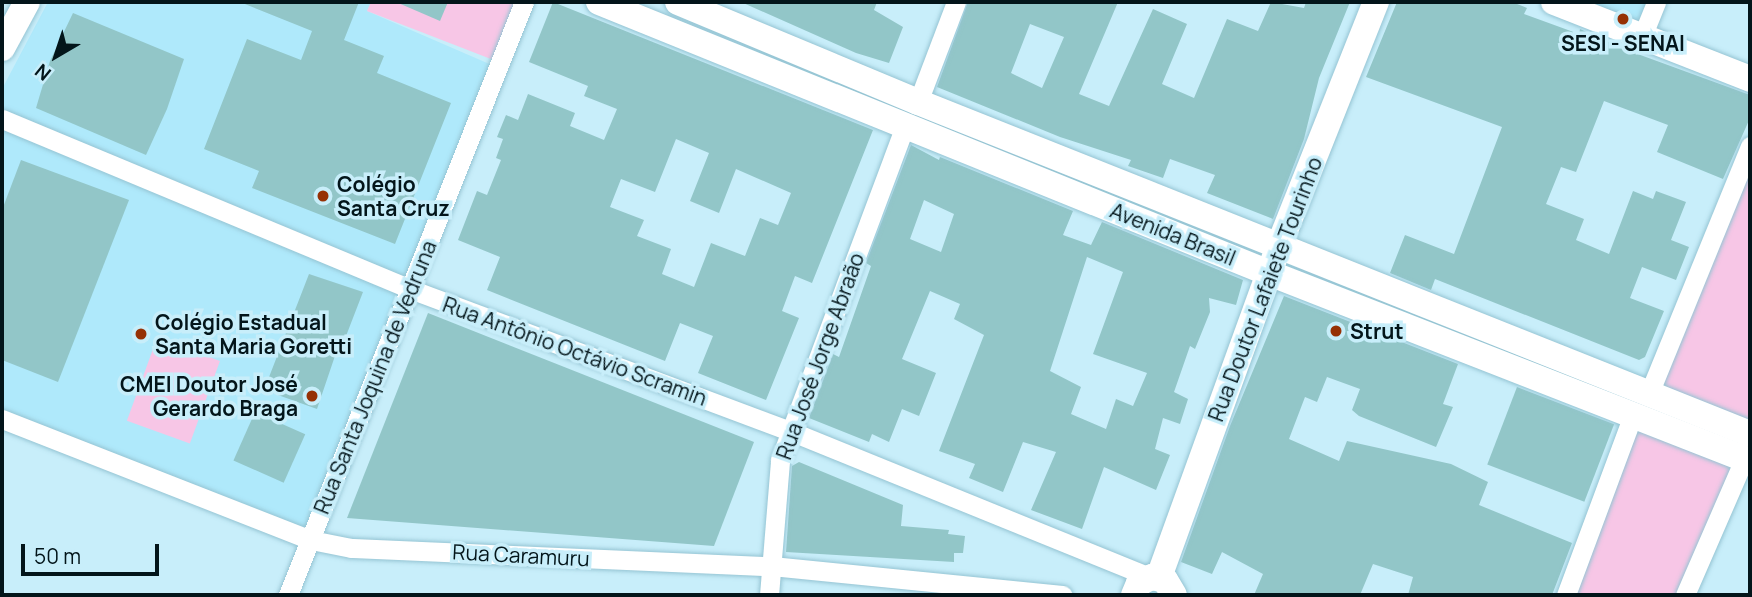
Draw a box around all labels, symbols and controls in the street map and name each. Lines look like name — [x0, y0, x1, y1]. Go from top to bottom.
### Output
marker: SESI - SENAI — [1615, 11, 1631, 27]
north arrow — [21, 21, 91, 91]
place label: SESI - SENAI — [1561, 30, 1685, 56]
text: N — [29, 58, 56, 87]
street label: Rua Doutor Lafaiete Tourinho — [1203, 153, 1327, 425]
place label: Colégio Santa Cruz — [337, 171, 450, 221]
marker: Colégio Santa Cruz — [315, 188, 331, 204]
street label: Avenida Brasil — [1107, 197, 1239, 271]
street label: Rua Santa Joquina de Vedruna — [309, 237, 441, 517]
street label: Rua José Jorge Abraão — [771, 249, 869, 463]
street label: Rua Antônio Octávio Scramin — [440, 291, 710, 411]
place label: Colégio Estadual Santa Maria Goretti — [155, 309, 352, 359]
place label: Strut — [1350, 318, 1404, 344]
marker: Strut — [1328, 323, 1344, 339]
marker: Colégio Estadual Santa Maria Goretti — [133, 326, 149, 342]
place label: CMEI Doutor José Gerardo Braga — [120, 371, 298, 421]
marker: CMEI Doutor José Gerardo Braga — [304, 388, 320, 404]
scale bar — [24, 530, 163, 574]
street label: Rua Caramuru — [452, 539, 590, 571]
text: 50 m — [34, 542, 81, 570]

